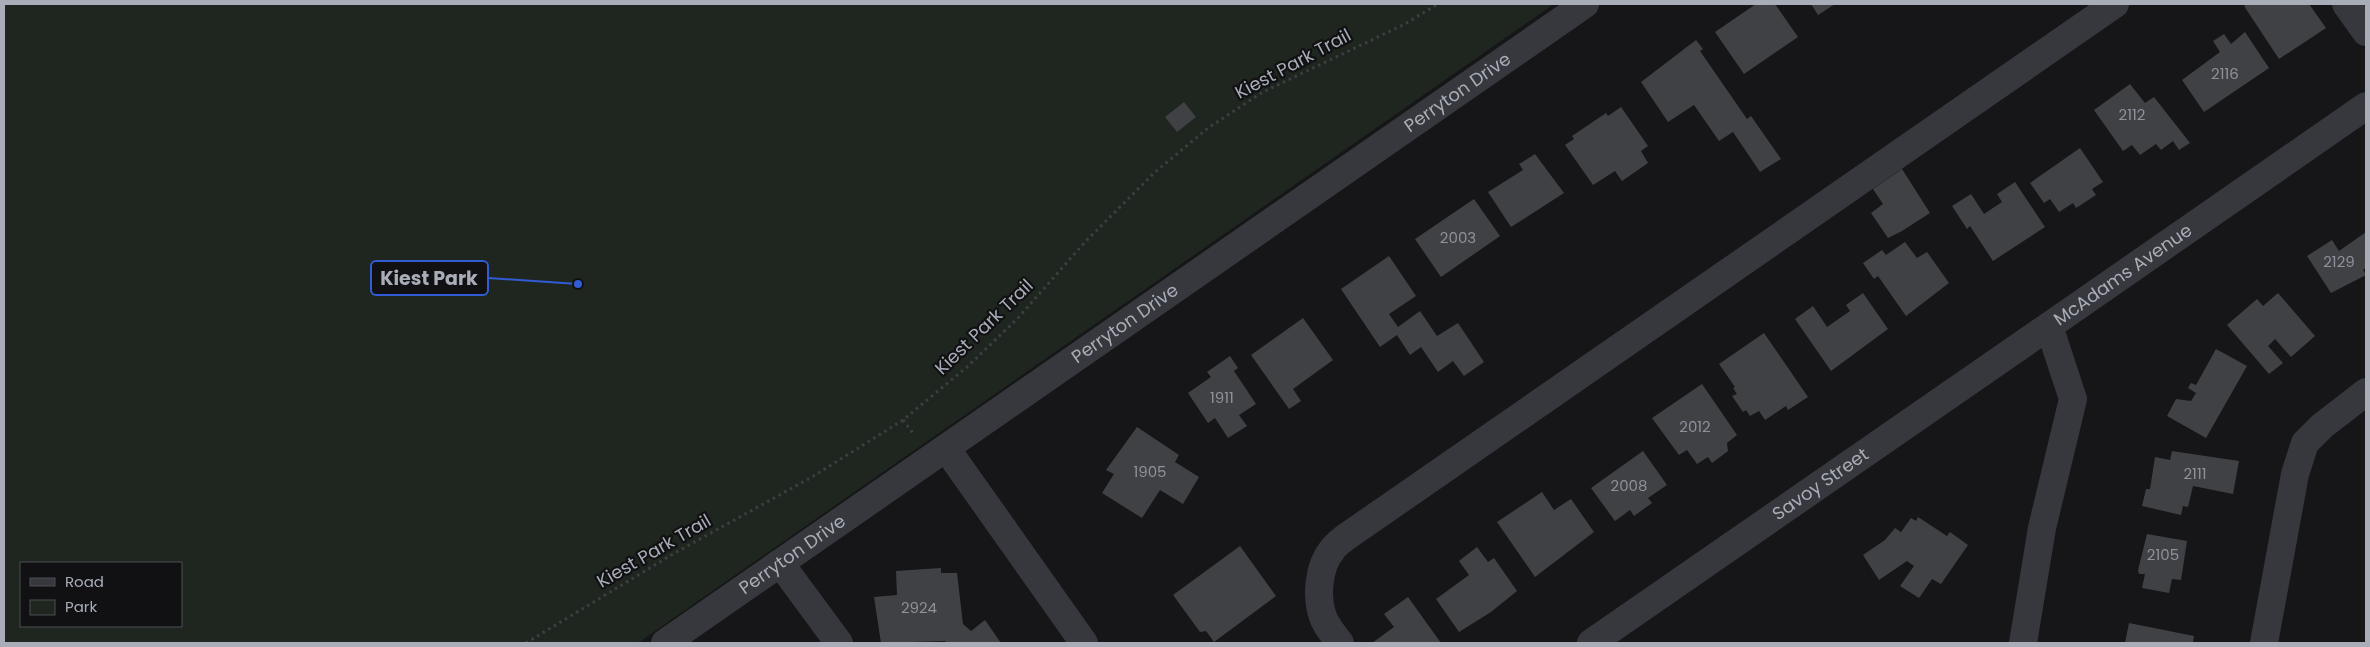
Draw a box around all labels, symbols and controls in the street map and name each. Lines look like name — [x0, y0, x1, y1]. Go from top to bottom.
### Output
street label: Kiest Park Trail — [1230, 22, 1355, 105]
street label: Perryton Drive — [1399, 46, 1516, 138]
house number: 2116 — [2211, 63, 2239, 84]
house number: 2112 — [2119, 104, 2145, 125]
street label: McAdams Avenue — [2048, 217, 2197, 331]
house number: 2003 — [1440, 227, 1476, 248]
house number: 2129 — [2323, 251, 2355, 272]
callout: Kiest Park — [371, 261, 488, 295]
text: Kiest Park — [380, 265, 478, 292]
street label: Kiest Park Trail — [929, 273, 1038, 380]
street label: Perryton Drive — [1066, 277, 1183, 369]
house number: 1911 — [1210, 387, 1234, 408]
house number: 2012 — [1679, 416, 1711, 437]
street label: Savoy Street — [1767, 442, 1873, 526]
house number: 1905 — [1133, 461, 1167, 482]
house number: 2111 — [2183, 463, 2207, 484]
house number: 2008 — [1611, 475, 1647, 496]
street label: Kiest Park Trail — [592, 508, 715, 593]
street label: Perryton Drive — [734, 508, 850, 600]
house number: 2105 — [2147, 544, 2179, 565]
legend — [20, 562, 182, 627]
text: Road — [65, 571, 104, 592]
text: Park — [65, 596, 97, 617]
house number: 2924 — [901, 597, 937, 618]

